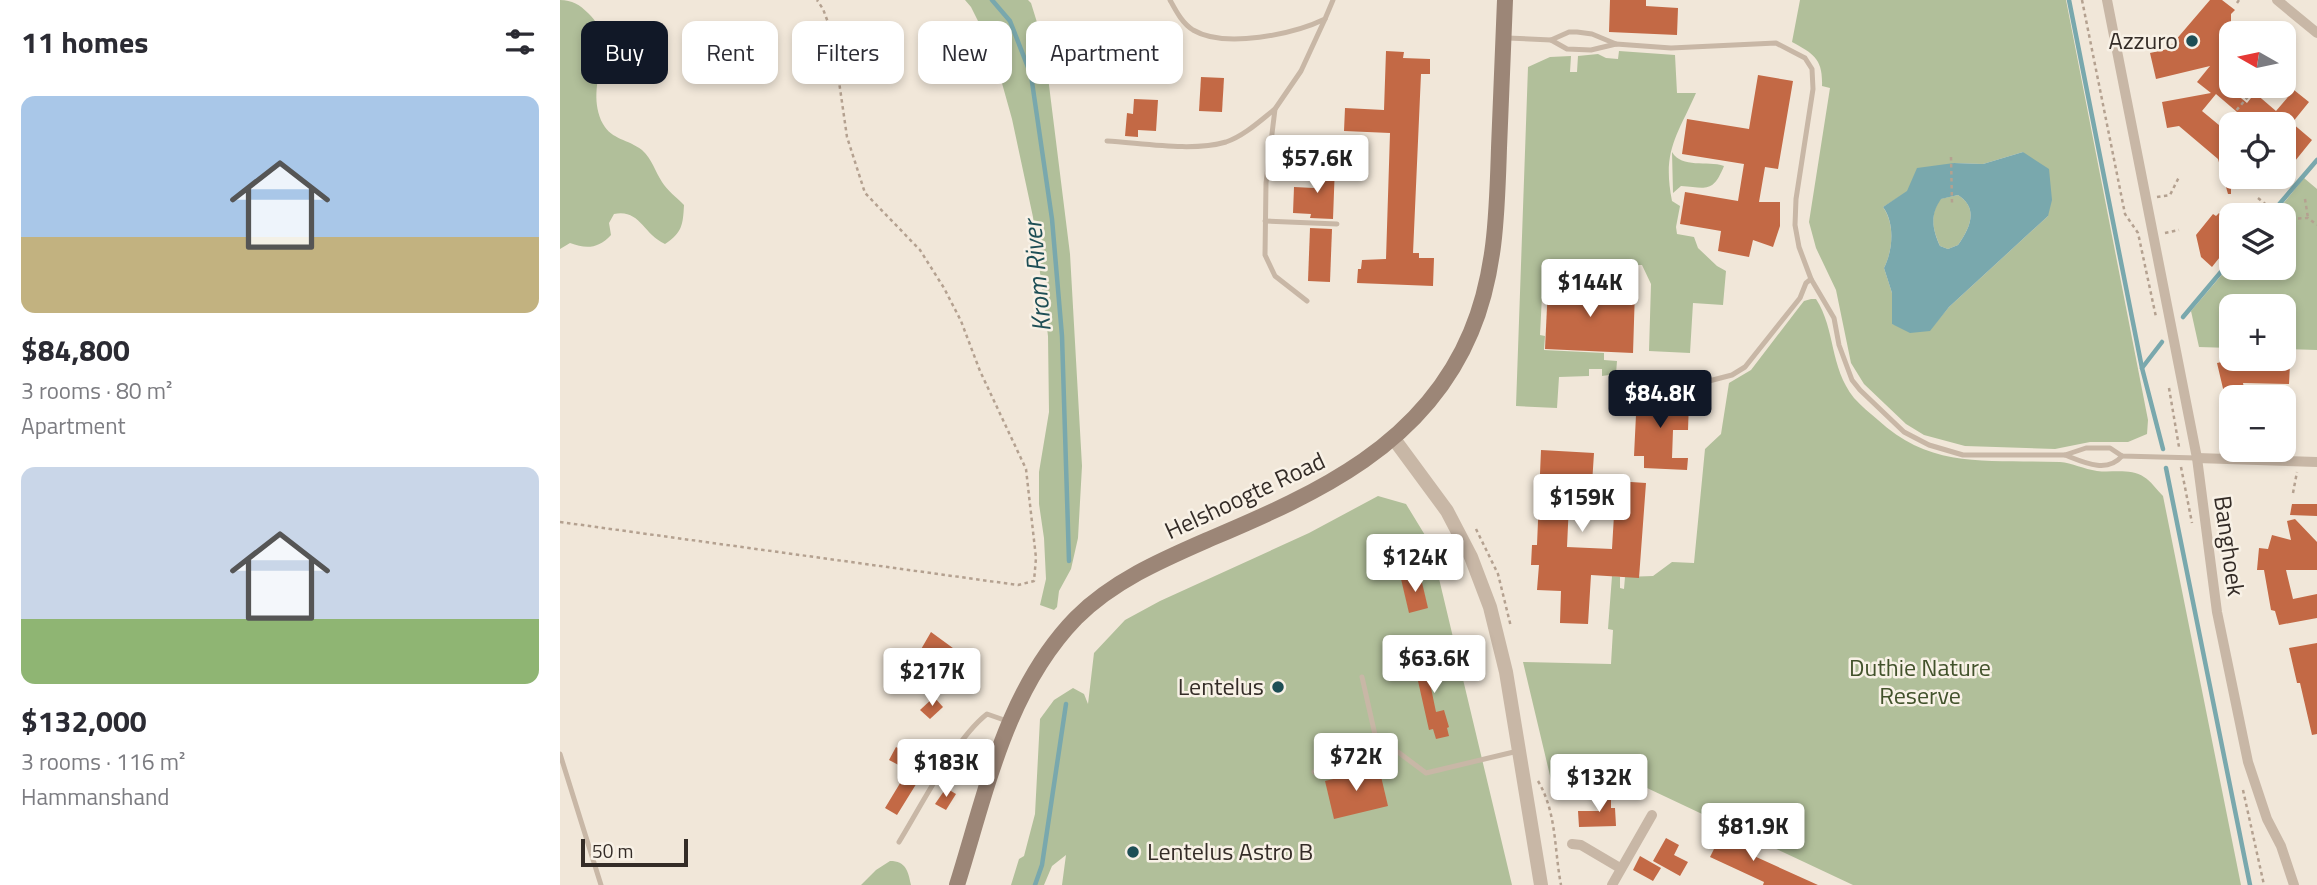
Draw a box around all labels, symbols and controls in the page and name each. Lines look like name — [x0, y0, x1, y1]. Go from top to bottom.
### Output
text: 11 homes — [21, 19, 148, 65]
chip: Buy — [581, 21, 668, 84]
chip: Rent — [682, 21, 778, 84]
chip: Filters — [792, 21, 904, 84]
chip: New — [918, 21, 1012, 84]
chip: Apartment — [1026, 21, 1183, 84]
north arrow — [2219, 21, 2296, 98]
map controls — [2219, 21, 2296, 462]
place label: Azzuro — [2108, 22, 2178, 58]
icon: filters — [501, 23, 539, 61]
marker: Azzuro — [2184, 33, 2200, 49]
button: locate — [2219, 112, 2296, 189]
pin: $57.6K — [1260, 136, 1374, 195]
text: $57.6K — [1281, 140, 1353, 175]
icon: home — [217, 142, 343, 268]
button: layers — [2219, 203, 2296, 280]
water label: Krom River — [1012, 216, 1061, 333]
pin: $144K — [1541, 260, 1639, 319]
text: $144K — [1557, 264, 1623, 299]
button: + — [2219, 294, 2296, 371]
text: $84,800 — [21, 327, 130, 373]
pin: $84.8K — [1603, 370, 1717, 430]
text: 3 rooms · 80 m² — [21, 373, 172, 408]
text: $84.8K — [1624, 375, 1696, 410]
button: − — [2219, 385, 2296, 462]
text: Apartment — [21, 408, 126, 443]
street label: Helshoogte Road — [1158, 442, 1331, 548]
pin: $159K — [1533, 475, 1631, 534]
text: $159K — [1549, 479, 1615, 514]
street label: Banghoek — [2205, 493, 2255, 599]
icon: home — [217, 513, 343, 639]
pin: $124K — [1366, 534, 1464, 594]
text: $124K — [1382, 539, 1448, 574]
pin: $63.6K — [1377, 636, 1491, 695]
text: $63.6K — [1398, 640, 1470, 675]
pin: $217K — [883, 648, 981, 708]
park label: Duthie Nature Reserve — [1849, 649, 1991, 713]
text: $217K — [899, 653, 965, 688]
place label: Lentelus — [1178, 668, 1264, 704]
marker: Lentelus — [1270, 679, 1286, 695]
text: $132,000 — [21, 698, 147, 744]
pin: $72K — [1315, 734, 1397, 793]
text: $72K — [1330, 738, 1382, 773]
pin: $183K — [897, 740, 995, 799]
text: 3 rooms · 116 m² — [21, 744, 185, 779]
text: $183K — [913, 744, 979, 779]
pin: $132K — [1550, 754, 1648, 814]
text: $132K — [1566, 759, 1632, 794]
text: Hammanshand — [21, 779, 169, 814]
pin: $81.9K — [1696, 804, 1810, 863]
text: $81.9K — [1717, 808, 1789, 843]
place label: Lentelus Astro B — [1147, 833, 1313, 869]
scale bar — [581, 836, 688, 868]
text: 50 m — [592, 836, 633, 865]
marker: Lentelus Astro B — [1125, 844, 1141, 860]

